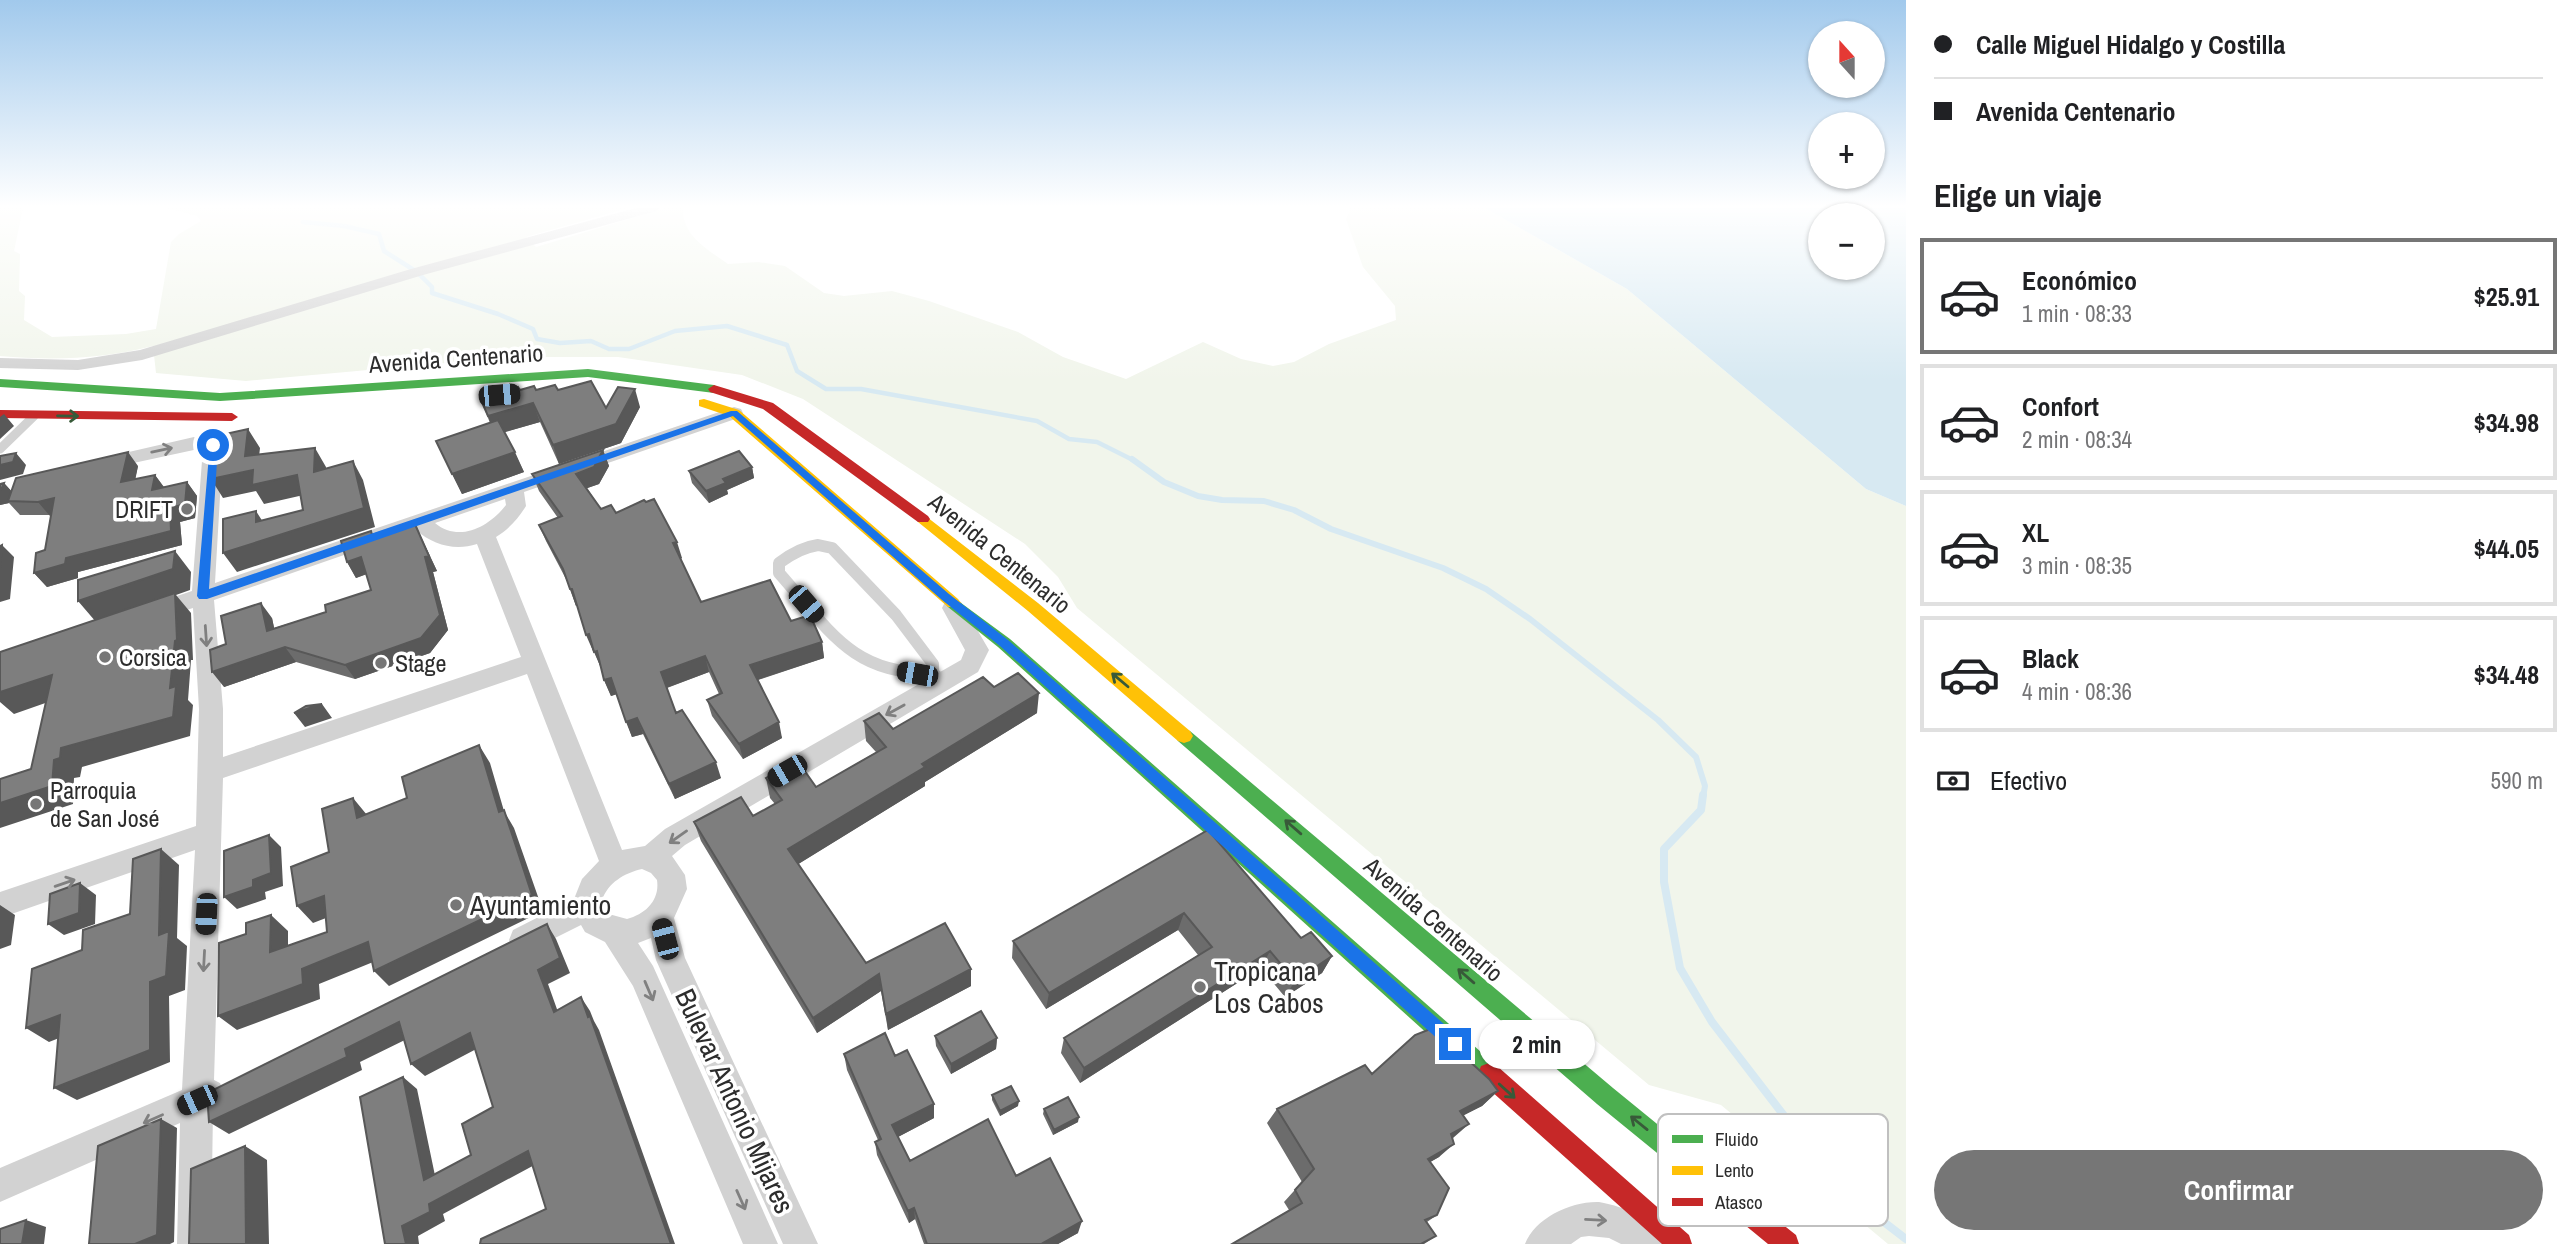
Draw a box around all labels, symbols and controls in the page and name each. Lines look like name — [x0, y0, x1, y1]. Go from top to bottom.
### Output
north arrow — [1808, 21, 1885, 98]
map controls — [1808, 21, 1885, 280]
text: Calle Miguel Hidalgo y Costilla — [1976, 27, 2285, 62]
text: Avenida Centenario — [1976, 94, 2175, 129]
button: + — [1808, 112, 1885, 189]
text: Elige un viaje — [1934, 174, 2102, 217]
button: − — [1808, 203, 1885, 280]
text: Económico — [2022, 263, 2137, 298]
icon: car — [1938, 265, 2001, 328]
text: $25.91 — [2474, 279, 2539, 314]
text: 1 min · 08:33 — [2022, 298, 2132, 329]
street label: Avenida Centenario — [367, 336, 544, 380]
car — [478, 383, 521, 407]
text: Confort — [2022, 389, 2099, 424]
icon: car — [1938, 391, 2001, 454]
text: $34.98 — [2474, 405, 2539, 440]
one-way arrow — [56, 409, 79, 423]
text: 2 min · 08:34 — [2022, 424, 2132, 455]
route start — [197, 429, 229, 461]
one-way arrow — [150, 443, 173, 457]
street label: Avenida Centenario — [921, 485, 1078, 620]
place label: DRIFT — [115, 493, 173, 525]
marker: DRIFT — [179, 501, 195, 517]
text: XL — [2022, 515, 2049, 550]
icon: car — [1938, 517, 2001, 580]
text: $44.05 — [2474, 531, 2539, 566]
text: 3 min · 08:35 — [2022, 550, 2132, 581]
car — [785, 581, 828, 627]
one-way arrow — [199, 624, 212, 647]
place label: Corsica — [119, 641, 187, 673]
text: Black — [2022, 641, 2079, 676]
icon: car — [1938, 643, 2001, 706]
place label: Stage — [395, 647, 446, 679]
marker: Corsica — [97, 649, 113, 665]
marker: Stage — [373, 655, 389, 671]
text: $34.48 — [2474, 657, 2539, 692]
car — [895, 660, 940, 688]
one-way arrow — [1111, 672, 1129, 688]
text: 4 min · 08:36 — [2022, 676, 2132, 707]
one-way arrow — [886, 703, 906, 717]
car — [764, 751, 811, 791]
icon: cash — [1934, 762, 1972, 800]
text: Efectivo — [1990, 763, 2067, 798]
text: 590 m — [2491, 765, 2543, 796]
place label: Parroquia de San José — [50, 774, 159, 834]
marker: Parroquia de San José — [28, 796, 44, 812]
one-way arrow — [1285, 819, 1303, 835]
one-way arrow — [669, 829, 688, 844]
street label: Avenida Centenario — [1357, 849, 1510, 988]
one-way arrow — [53, 876, 75, 888]
place label: Ayuntamiento — [469, 886, 611, 924]
car — [195, 892, 218, 936]
marker: Ayuntamiento — [448, 897, 464, 913]
car — [650, 916, 681, 962]
one-way arrow — [197, 949, 210, 972]
place label: Tropicana Los Cabos — [1214, 952, 1324, 1022]
one-way arrow — [1457, 968, 1475, 984]
marker: Tropicana Los Cabos — [1192, 979, 1208, 995]
one-way arrow — [643, 980, 656, 1002]
street label: Bulevar Antonio Mijares — [666, 982, 804, 1220]
callout: 2 min — [1480, 1020, 1595, 1068]
route end — [1439, 1028, 1471, 1060]
text: 2 min — [1512, 1029, 1562, 1060]
car — [174, 1082, 221, 1118]
one-way arrow — [1498, 1082, 1515, 1099]
one-way arrow — [142, 1113, 164, 1126]
legend — [1658, 1114, 1888, 1226]
one-way arrow — [1630, 1116, 1648, 1131]
text: Fluido — [1715, 1126, 1758, 1152]
button: Confirmar — [1934, 1150, 2543, 1230]
text: Lento — [1715, 1157, 1754, 1183]
one-way arrow — [735, 1188, 748, 1210]
text: Atasco — [1714, 1189, 1763, 1215]
one-way arrow — [1585, 1214, 1607, 1227]

